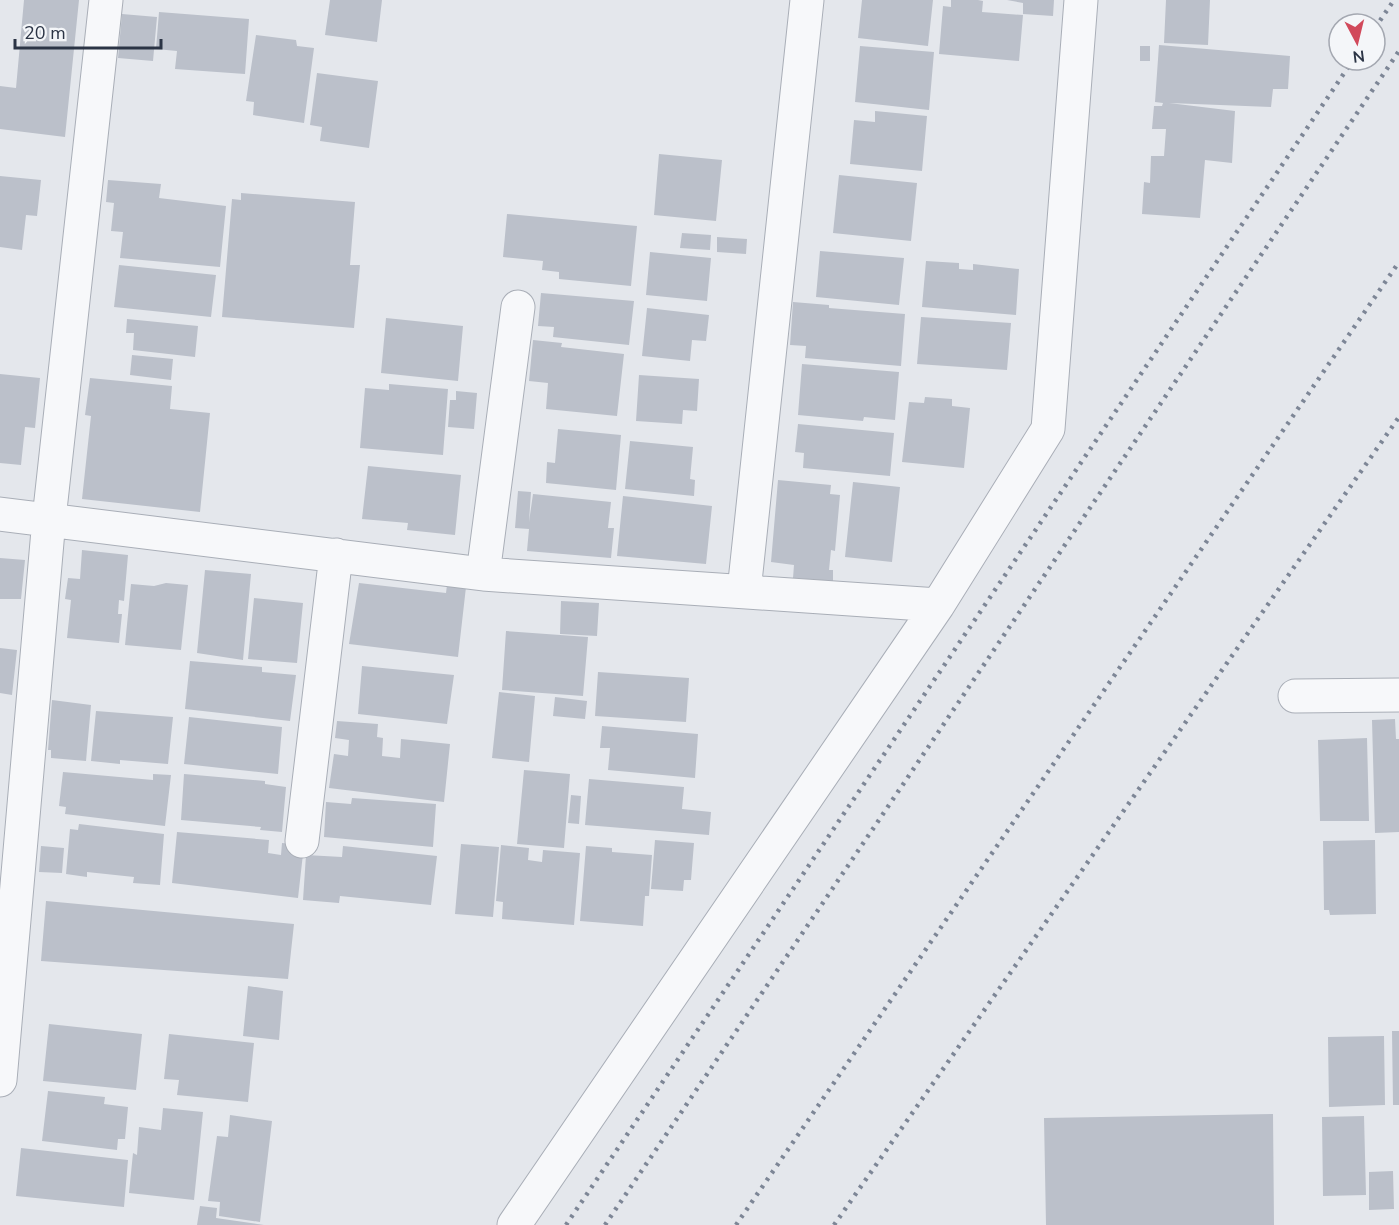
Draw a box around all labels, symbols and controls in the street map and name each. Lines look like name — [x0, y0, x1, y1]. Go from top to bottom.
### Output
scale bar — [15, 12, 160, 50]
north arrow — [1327, 12, 1387, 72]
text: 20 m — [24, 21, 66, 45]
text: N — [1351, 44, 1366, 68]

